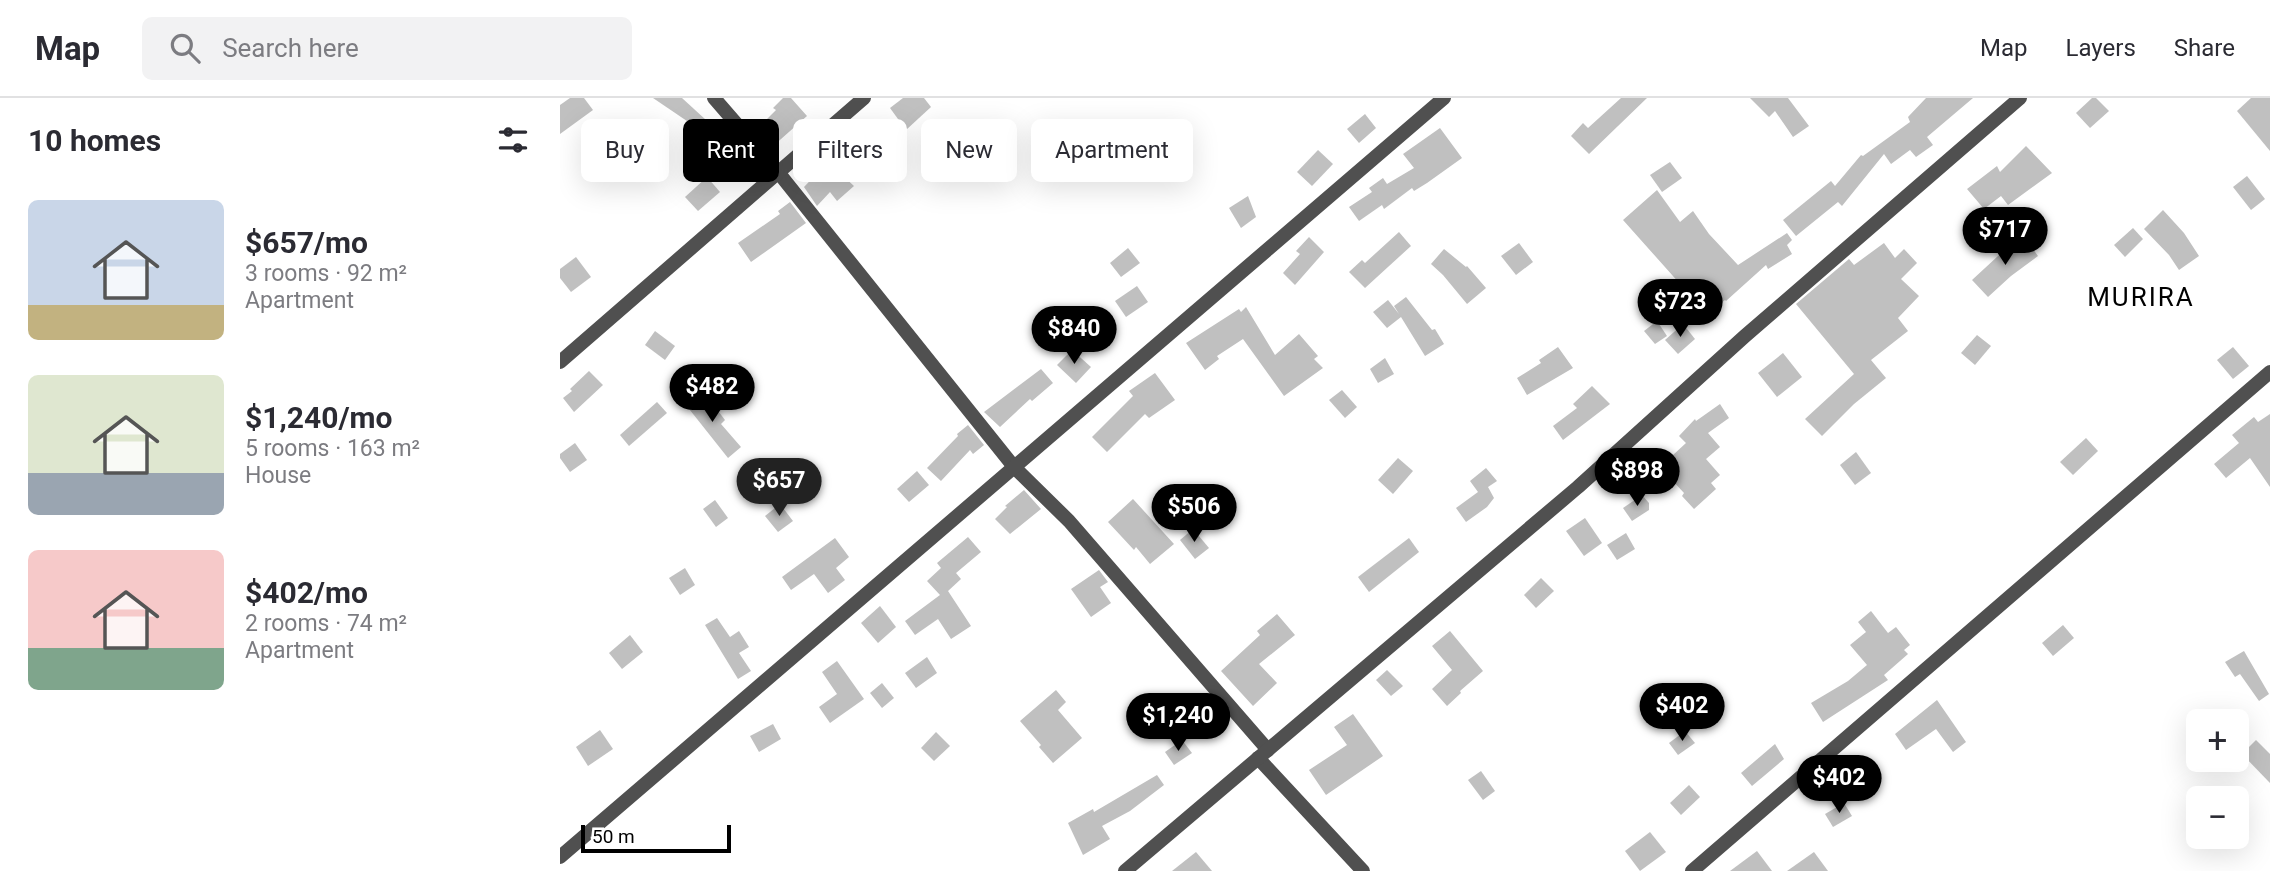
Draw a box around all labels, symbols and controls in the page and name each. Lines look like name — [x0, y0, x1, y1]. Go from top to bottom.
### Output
search box — [142, 17, 632, 80]
text: Map — [35, 29, 100, 68]
icon: search — [166, 29, 204, 67]
text: Search here — [222, 33, 359, 63]
text: Map — [1980, 34, 2028, 62]
text: Layers — [2066, 34, 2136, 62]
text: Share — [2174, 34, 2235, 62]
chip: Buy — [581, 119, 669, 182]
chip: Rent — [683, 119, 779, 182]
chip: Filters — [793, 119, 907, 182]
chip: New — [921, 119, 1017, 182]
chip: Apartment — [1031, 119, 1193, 182]
icon: filters — [494, 121, 532, 159]
text: 10 homes — [28, 123, 161, 158]
pin: $717 — [1964, 208, 2046, 267]
text: $717 — [1979, 216, 2031, 243]
text: $657/mo — [245, 225, 368, 260]
icon: home — [84, 228, 168, 312]
text: 3 rooms · 92 m² — [245, 260, 407, 287]
pin: $723 — [1639, 280, 1721, 339]
district label: MURIRA — [2087, 282, 2195, 312]
text: Apartment — [245, 287, 354, 314]
text: $723 — [1654, 288, 1706, 315]
pin: $840 — [1033, 306, 1115, 366]
text: $840 — [1048, 315, 1100, 342]
pin: $482 — [671, 364, 753, 424]
text: $482 — [686, 373, 738, 400]
text: $1,240/mo — [245, 400, 393, 435]
icon: home — [84, 403, 168, 487]
text: 5 rooms · 163 m² — [245, 435, 420, 462]
pin: $898 — [1596, 448, 1678, 508]
text: $898 — [1611, 457, 1663, 484]
pin: $657 — [738, 458, 820, 518]
text: House — [245, 462, 311, 489]
text: $657 — [753, 467, 805, 494]
pin: $506 — [1153, 484, 1235, 544]
text: $506 — [1168, 493, 1220, 520]
text: $402/mo — [245, 575, 368, 610]
icon: home — [84, 578, 168, 662]
text: 2 rooms · 74 m² — [245, 610, 407, 637]
text: Apartment — [245, 637, 354, 664]
pin: $402 — [1641, 684, 1723, 743]
text: $402 — [1656, 692, 1708, 719]
pin: $1,240 — [1121, 694, 1235, 753]
text: $1,240 — [1142, 702, 1214, 729]
map controls — [2186, 709, 2249, 849]
button: + — [2186, 709, 2249, 772]
pin: $402 — [1798, 756, 1880, 815]
text: $402 — [1813, 764, 1865, 791]
button: − — [2186, 786, 2249, 849]
scale bar — [581, 822, 732, 854]
text: 50 m — [592, 825, 635, 848]

